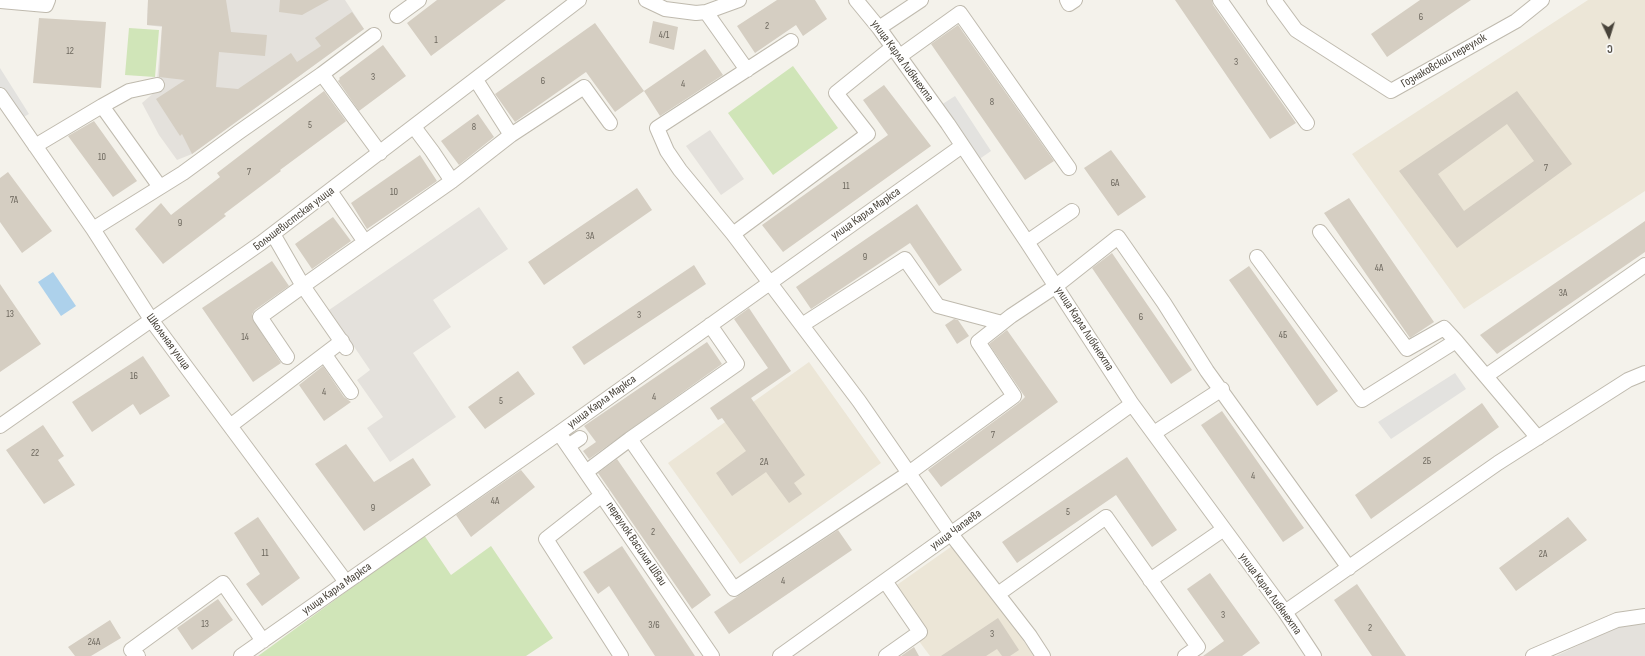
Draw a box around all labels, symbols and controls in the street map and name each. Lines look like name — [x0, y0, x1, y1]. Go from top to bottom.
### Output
house number: 6 — [1419, 11, 1423, 23]
north arrow — [1589, 16, 1629, 56]
street label: улица Карла Либкнехта — [868, 17, 936, 105]
house number: 2 — [765, 20, 769, 32]
house number: 4/1 — [659, 29, 669, 41]
street label: Гознаковский переулок — [1399, 31, 1489, 91]
house number: 1 — [434, 34, 438, 46]
text: С — [1607, 42, 1613, 55]
house number: 12 — [66, 45, 74, 57]
house number: 3 — [1234, 56, 1238, 68]
house number: 3 — [371, 71, 375, 83]
house number: 6 — [541, 75, 545, 87]
house number: 4 — [681, 78, 685, 90]
house number: 8 — [990, 96, 994, 108]
house number: 5 — [308, 119, 312, 131]
house number: 8 — [472, 121, 476, 133]
house number: 10 — [98, 151, 106, 163]
house number: 7 — [1544, 162, 1548, 174]
house number: 7 — [247, 166, 251, 178]
house number: 6А — [1111, 177, 1119, 189]
house number: 11 — [843, 180, 849, 192]
street label: Большевистская улица — [251, 184, 337, 254]
street label: улица Карла Маркса — [828, 185, 904, 243]
house number: 10 — [390, 186, 398, 198]
house number: 7А — [10, 194, 18, 206]
house number: 9 — [178, 217, 182, 229]
house number: 3А — [586, 230, 594, 242]
house number: 9 — [863, 251, 867, 263]
house number: 4А — [1375, 262, 1383, 274]
street label: улица Карла Либкнехта — [1051, 284, 1117, 374]
house number: 3А — [1559, 287, 1567, 299]
house number: 13 — [6, 308, 14, 320]
house number: 3 — [637, 309, 641, 321]
street label: Школьная улица — [143, 311, 193, 373]
house number: 6 — [1139, 311, 1143, 323]
house number: 4Б — [1279, 329, 1287, 341]
house number: 14 — [241, 331, 249, 343]
house number: 16 — [130, 370, 138, 382]
street label: улица Карла Маркса — [565, 372, 639, 432]
house number: 4 — [322, 386, 326, 398]
house number: 4 — [652, 391, 656, 403]
house number: 5 — [499, 395, 503, 407]
house number: 7 — [991, 429, 995, 441]
house number: 22 — [31, 447, 39, 459]
house number: 2Б — [1423, 455, 1431, 467]
house number: 2А — [760, 456, 768, 468]
house number: 4 — [1251, 470, 1255, 482]
house number: 4А — [491, 495, 499, 507]
street label: переулок Василия Шваи — [603, 499, 669, 589]
house number: 9 — [371, 502, 375, 514]
house number: 5 — [1066, 506, 1070, 518]
street label: улица Чапаева — [928, 507, 984, 553]
house number: 2 — [651, 526, 655, 538]
house number: 11 — [262, 547, 268, 559]
house number: 2А — [1539, 548, 1547, 560]
street label: улица Карла Либкнехта — [1236, 550, 1304, 638]
street label: улица Карла Маркса — [299, 560, 375, 618]
house number: 4 — [781, 575, 785, 587]
house number: 3 — [1221, 609, 1225, 621]
house number: 13 — [201, 618, 209, 630]
house number: 3/6 — [648, 619, 660, 631]
house number: 2 — [1368, 622, 1372, 634]
house number: 3 — [990, 628, 994, 640]
house number: 24А — [88, 636, 100, 648]

